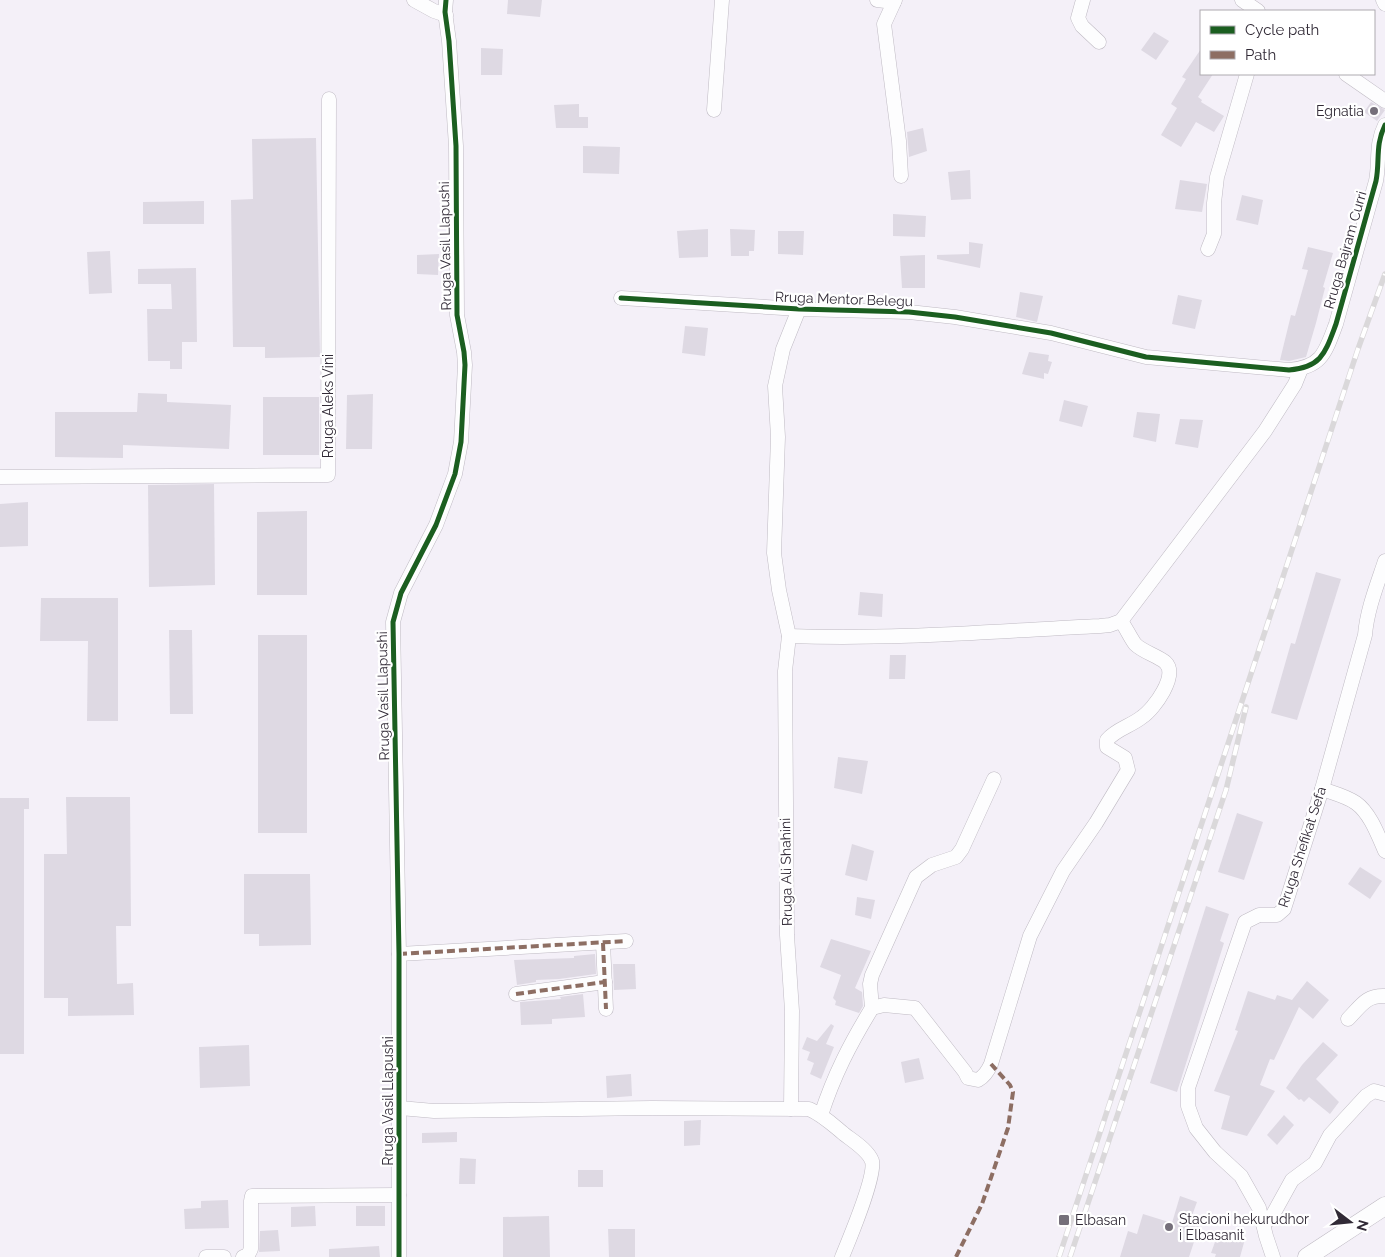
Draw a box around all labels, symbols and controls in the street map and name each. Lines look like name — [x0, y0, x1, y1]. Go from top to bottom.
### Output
legend — [1200, 10, 1375, 75]
text: Cycle path — [1245, 21, 1319, 39]
text: Path — [1245, 46, 1276, 64]
place label: Egnatia — [1316, 103, 1364, 119]
marker: Egnatia — [1368, 105, 1380, 117]
street label: Rruga Vasil Llapushi — [436, 181, 454, 311]
street label: Rruga Bajram Curri — [1320, 189, 1370, 311]
street label: Rruga Mentor Belegu — [775, 289, 913, 309]
street label: Rruga Aleks Vini — [320, 354, 336, 458]
street label: Rruga Vasil Llapushi — [374, 631, 392, 761]
street label: Rruga Shefikat Sefa — [1275, 785, 1329, 909]
street label: Rruga Ali Shahini — [777, 818, 795, 926]
street label: Rruga Vasil Llapushi — [380, 1036, 396, 1166]
north arrow — [1325, 1197, 1375, 1247]
place label: Stacioni hekurudhor i Elbasanit — [1179, 1211, 1309, 1243]
place label: Elbasan — [1075, 1212, 1126, 1228]
marker: Elbasan — [1057, 1213, 1071, 1227]
text: N — [1353, 1218, 1372, 1233]
marker: Stacioni hekurudhor i Elbasanit — [1163, 1221, 1175, 1233]

